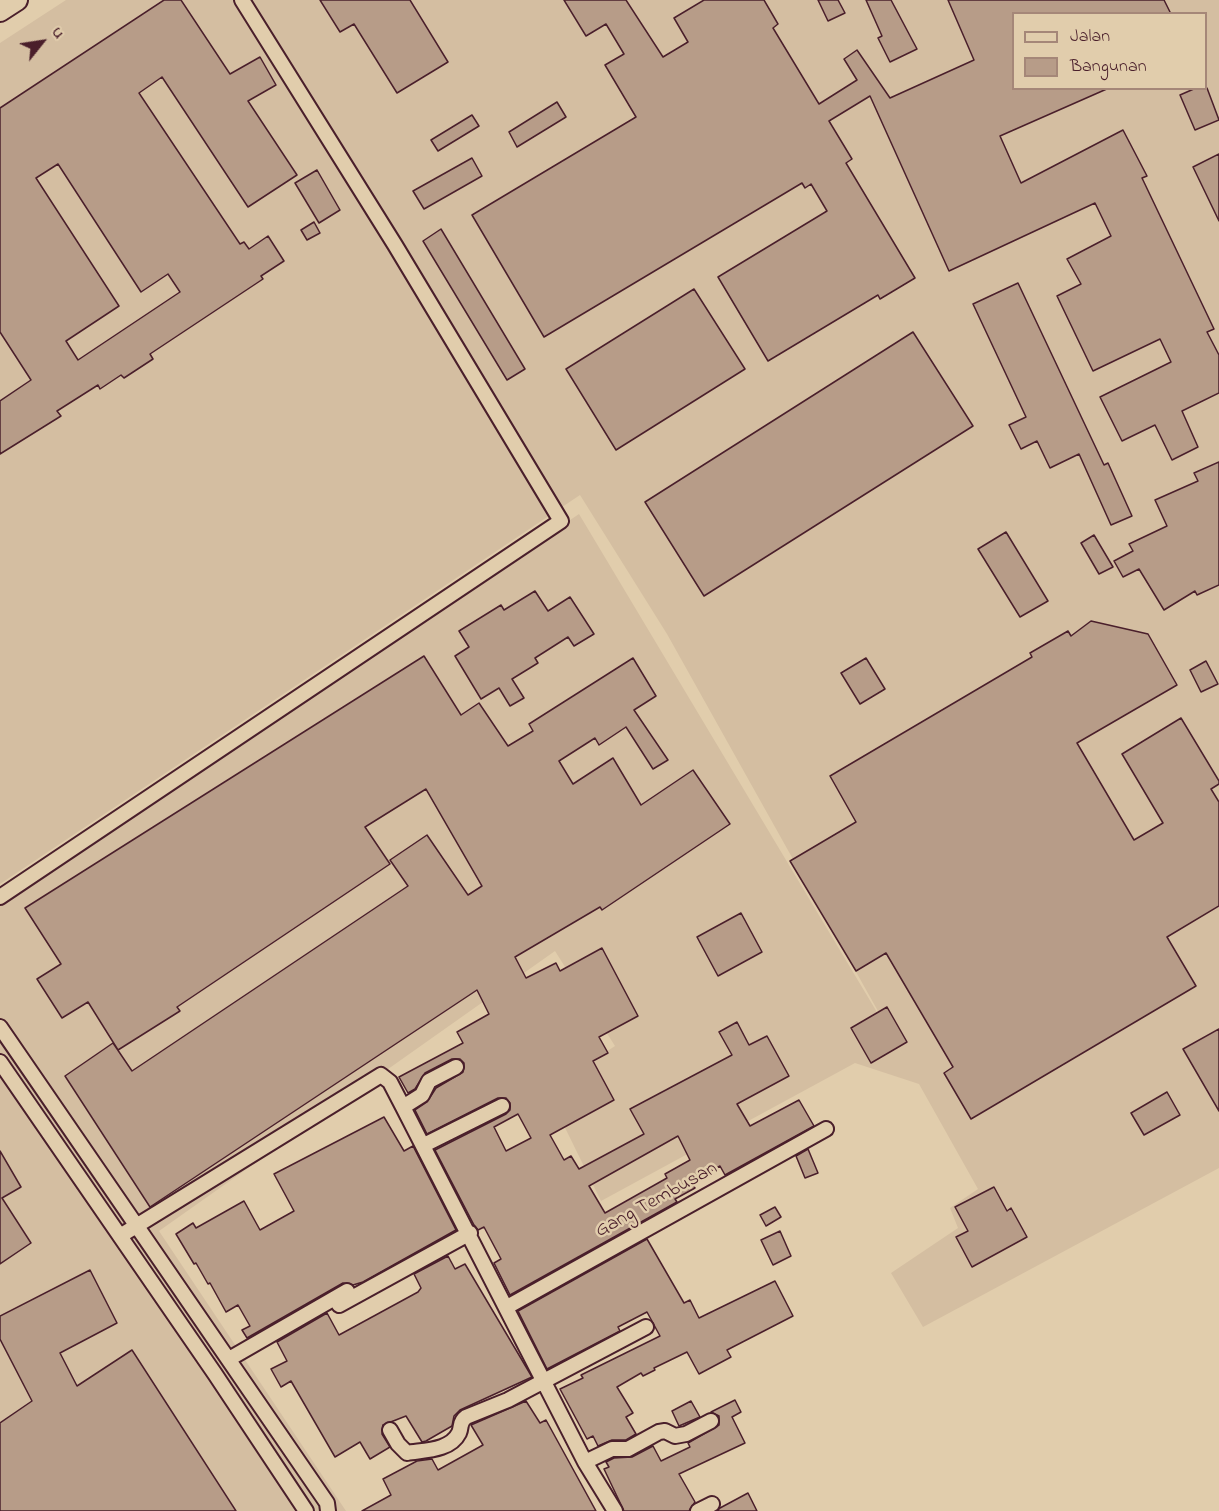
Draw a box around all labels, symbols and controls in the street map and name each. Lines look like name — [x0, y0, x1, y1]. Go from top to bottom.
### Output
north arrow — [12, 12, 72, 72]
legend — [1012, 12, 1207, 90]
text: U — [45, 23, 71, 43]
text: Jalan — [1070, 24, 1110, 50]
text: Bangunan — [1070, 54, 1147, 80]
street label: Gang Tembusan — [592, 1158, 722, 1244]

